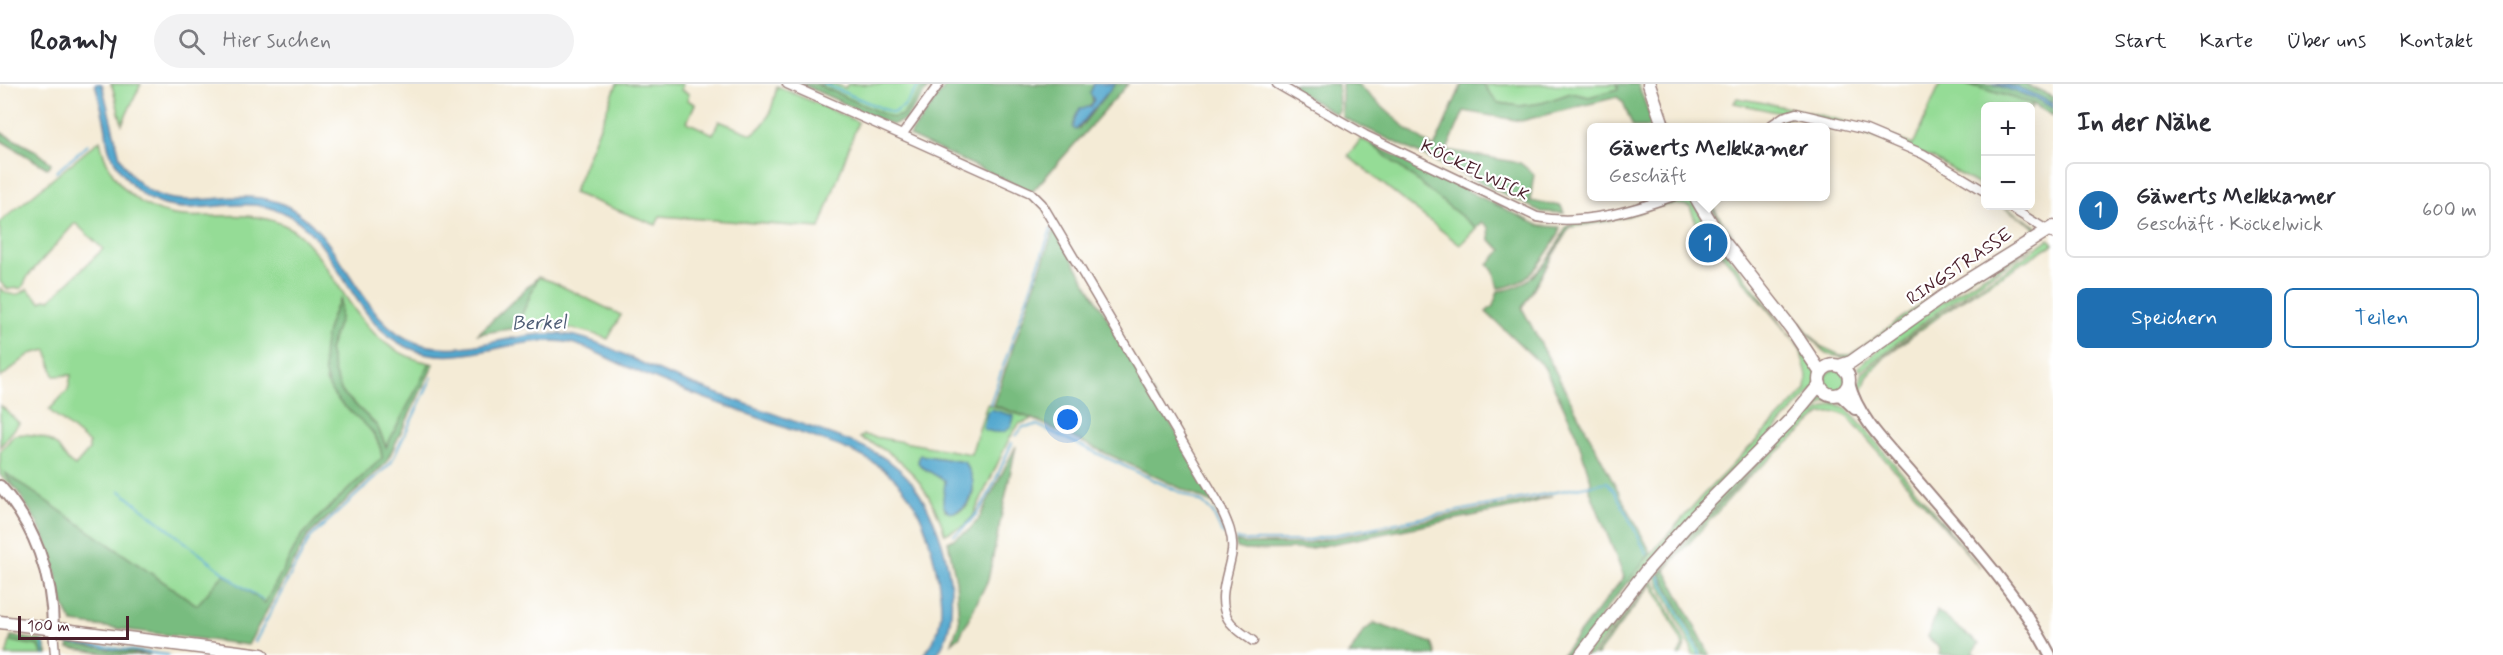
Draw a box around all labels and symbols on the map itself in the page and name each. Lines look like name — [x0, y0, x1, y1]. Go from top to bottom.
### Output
street label: KÖCKELWICK — [1416, 134, 1533, 207]
pin: 1 — [1688, 220, 1728, 266]
street label: RINGSTRASSE — [1902, 222, 2017, 311]
water label: Berkel — [511, 310, 568, 337]
your location — [1053, 405, 1082, 434]
scale bar — [18, 613, 129, 640]

